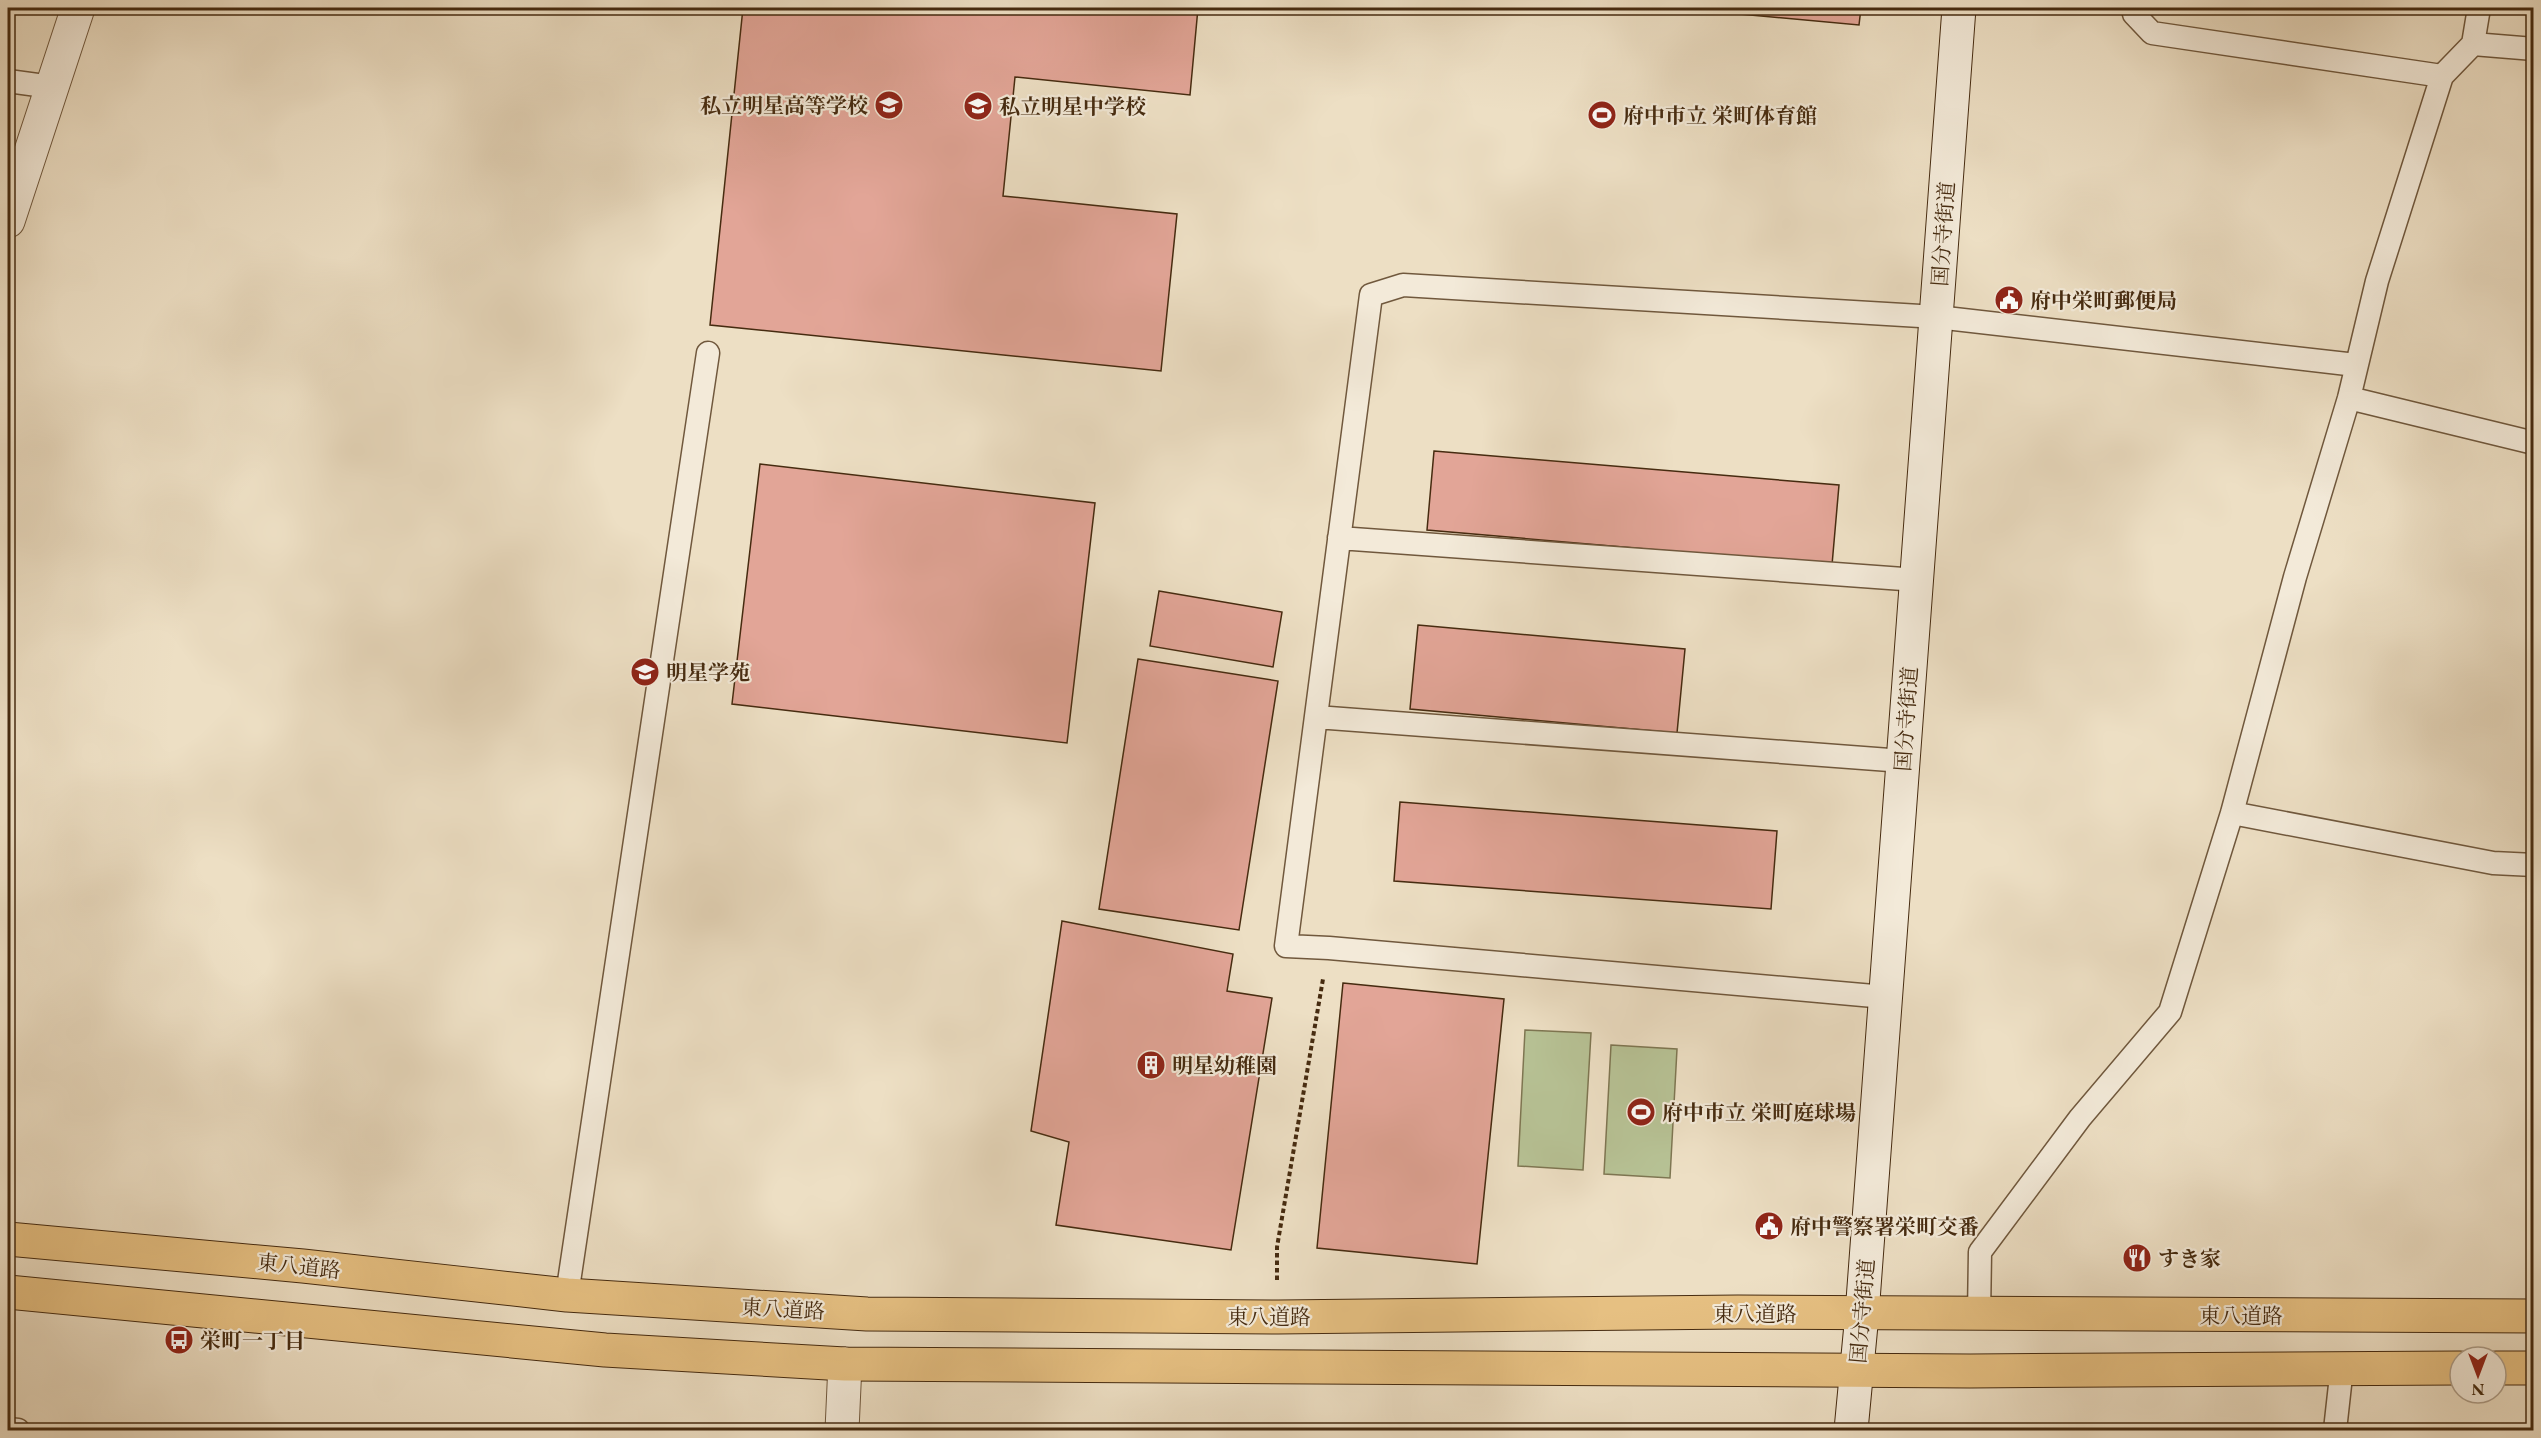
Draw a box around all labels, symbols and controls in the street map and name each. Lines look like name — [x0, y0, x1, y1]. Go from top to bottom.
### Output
school or university icon: 私立明星高等学校 — [873, 89, 905, 121]
school or university icon: 私立明星中学校 — [962, 90, 994, 122]
place label: 私立明星高等学校 — [700, 92, 868, 119]
place label: 私立明星中学校 — [999, 93, 1146, 120]
sports icon: 府中市立 栄町体育館 — [1586, 99, 1618, 131]
place label: 府中市立 栄町体育館 — [1623, 102, 1817, 129]
street label: 国分寺街道 — [1926, 181, 1960, 287]
public building icon: 府中栄町郵便局 — [1993, 284, 2025, 316]
place label: 府中栄町郵便局 — [2030, 287, 2177, 314]
school or university icon: 明星学苑 — [629, 656, 661, 688]
place label: 明星学苑 — [666, 659, 750, 686]
street label: 国分寺街道 — [1889, 666, 1923, 772]
building icon: 明星幼稚園 — [1135, 1049, 1167, 1081]
place label: 明星幼稚園 — [1172, 1052, 1277, 1079]
sports icon: 府中市立 栄町庭球場 — [1625, 1096, 1657, 1128]
place label: 府中市立 栄町庭球場 — [1662, 1099, 1856, 1126]
public building icon: 府中警察署栄町交番 — [1753, 1210, 1785, 1242]
place label: 府中警察署栄町交番 — [1790, 1213, 1979, 1240]
restaurant icon: すき家 — [2121, 1242, 2153, 1274]
place label: すき家 — [2158, 1245, 2221, 1272]
street label: 東八道路 — [256, 1248, 342, 1284]
street label: 国分寺街道 — [1844, 1258, 1880, 1364]
street label: 東八道路 — [740, 1293, 826, 1325]
street label: 東八道路 — [1713, 1300, 1797, 1327]
street label: 東八道路 — [2199, 1302, 2283, 1329]
street label: 東八道路 — [1227, 1303, 1311, 1330]
bus stop icon: 栄町一丁目 — [163, 1324, 195, 1356]
place label: 栄町一丁目 — [200, 1327, 305, 1354]
north arrow — [2448, 1345, 2508, 1405]
text: N — [2471, 1379, 2484, 1400]

